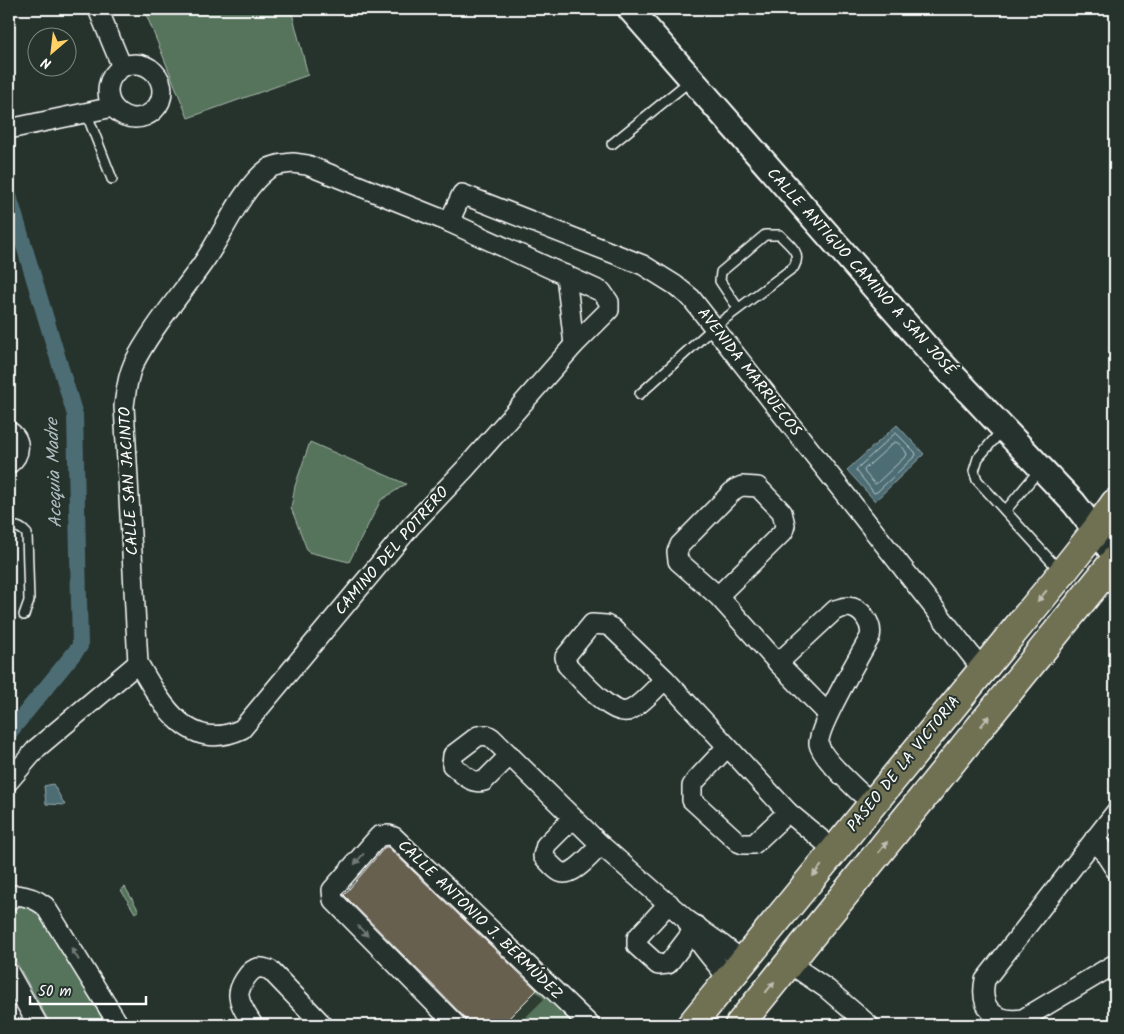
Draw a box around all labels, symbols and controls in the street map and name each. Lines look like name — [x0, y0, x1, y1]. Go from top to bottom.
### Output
north arrow — [28, 28, 78, 78]
text: N — [37, 51, 55, 74]
street label: CALLE ANTIGUO CAMINO A SAN JOSÉ — [760, 162, 962, 382]
street label: AVENIDA MARRUECOS — [691, 302, 808, 442]
street label: CALLE SAN JACINTO — [113, 406, 145, 556]
water label: Acequia Madre — [39, 416, 71, 528]
street label: CAMINO DEL POTRERO — [329, 481, 455, 621]
one-way arrow — [1037, 590, 1048, 602]
street label: PASEO DE LA VICTORIA — [841, 690, 967, 838]
one-way arrow — [980, 715, 991, 728]
street label: CALLE ANTONIO J. BERMÚDEZ — [392, 834, 568, 1006]
one-way arrow — [877, 841, 888, 854]
one-way arrow — [354, 852, 365, 865]
one-way arrow — [812, 864, 823, 877]
one-way arrow — [357, 925, 369, 937]
one-way arrow — [71, 947, 80, 961]
scale bar — [30, 974, 146, 1006]
text: 50 m — [38, 980, 72, 1004]
one-way arrow — [764, 981, 775, 994]

